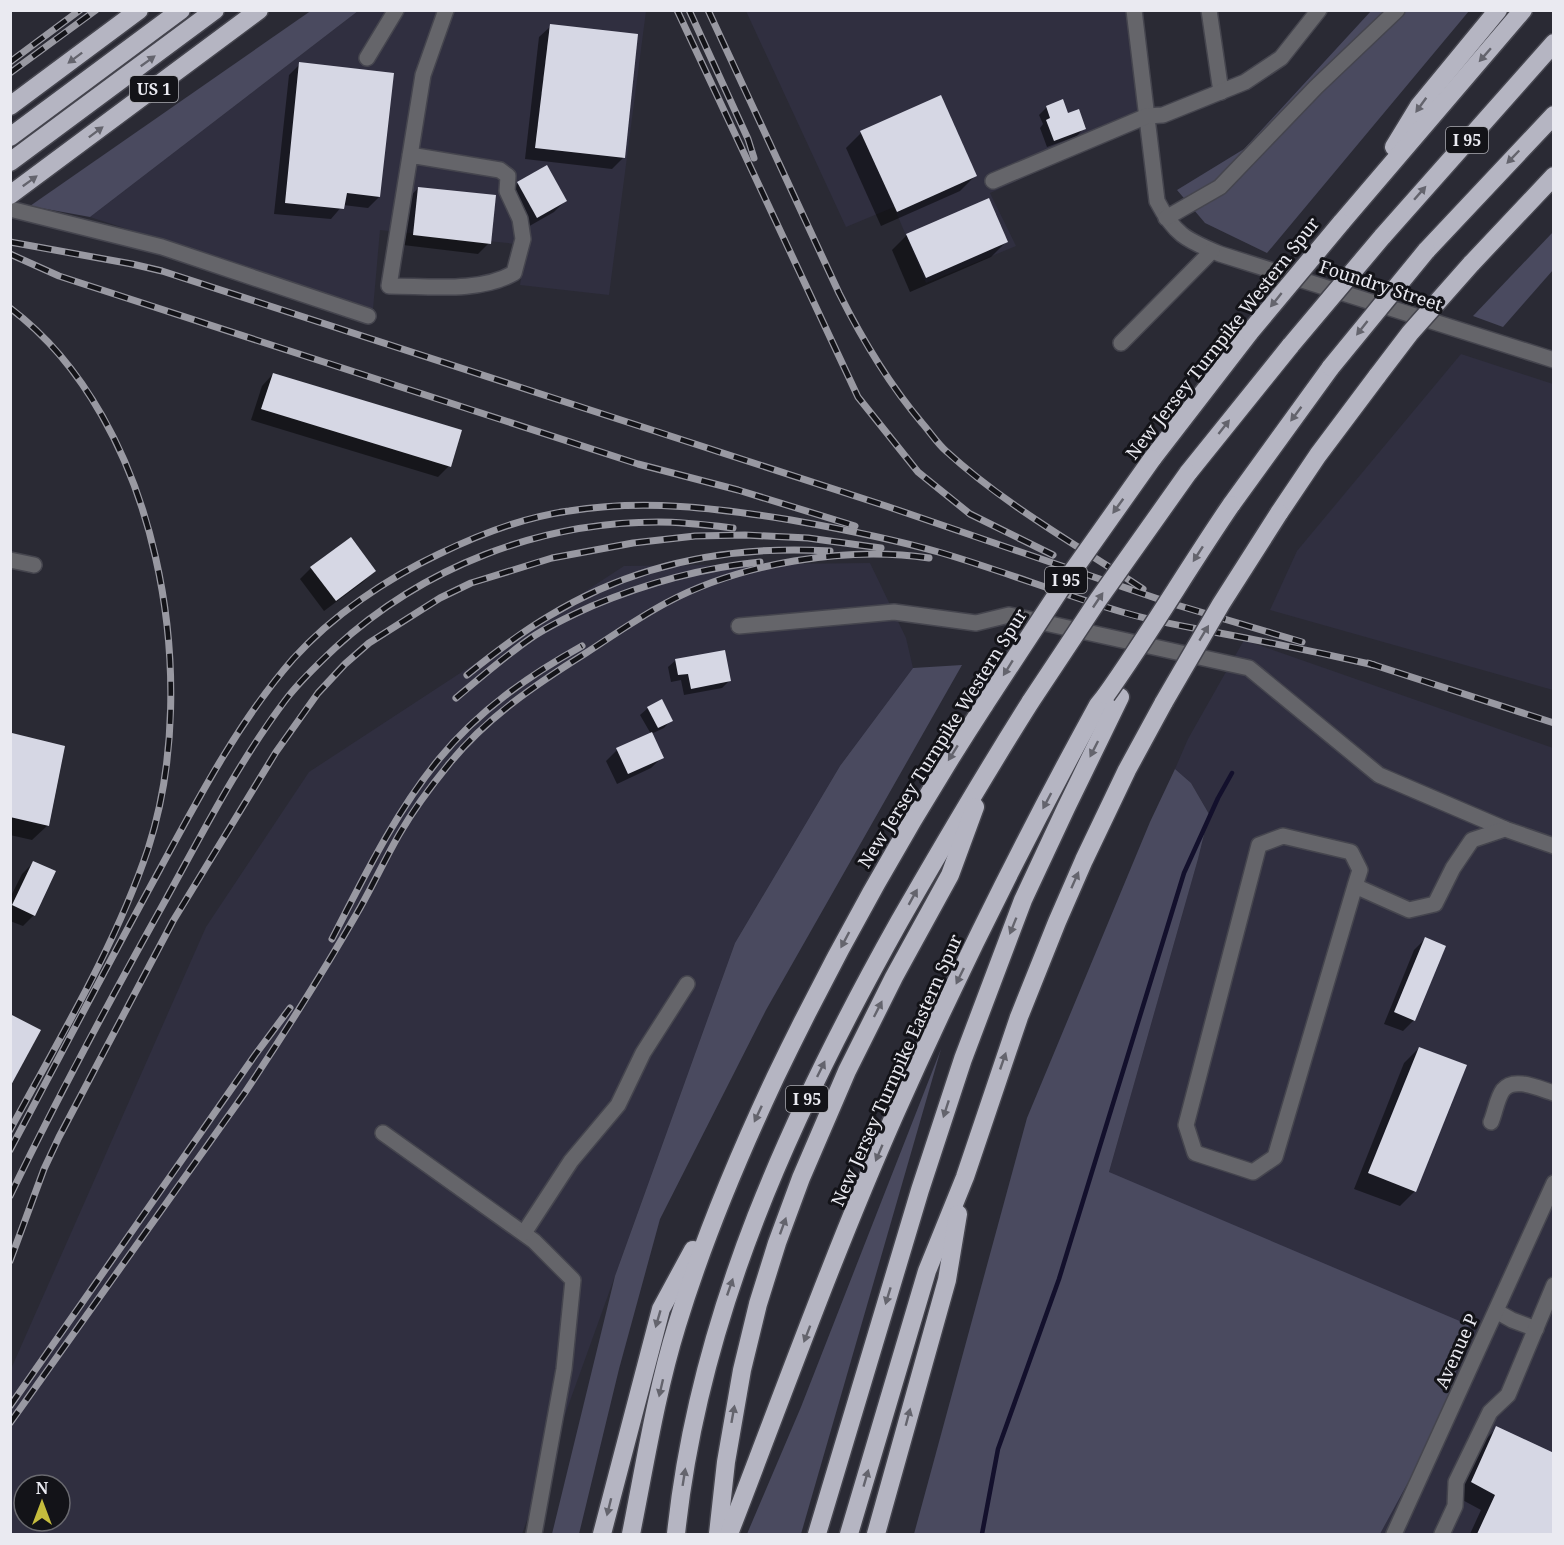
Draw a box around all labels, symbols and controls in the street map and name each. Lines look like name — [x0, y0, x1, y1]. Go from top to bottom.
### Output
one-way arrow — [1479, 47, 1492, 62]
one-way arrow — [68, 52, 84, 64]
one-way arrow — [140, 55, 155, 67]
road number: US 1 — [130, 76, 178, 102]
one-way arrow — [1416, 97, 1428, 112]
one-way arrow — [89, 126, 104, 138]
road number: I 95 — [1446, 127, 1488, 153]
one-way arrow — [1506, 149, 1520, 164]
one-way arrow — [21, 175, 37, 187]
one-way arrow — [1413, 186, 1426, 201]
street label: New Jersey Turnpike Western Spur — [1120, 211, 1325, 464]
street label: Foundry Street — [1316, 254, 1446, 316]
one-way arrow — [1270, 292, 1283, 307]
one-way arrow — [1355, 320, 1368, 336]
one-way arrow — [1290, 405, 1302, 421]
one-way arrow — [1218, 419, 1231, 435]
one-way arrow — [1112, 499, 1124, 514]
one-way arrow — [1193, 546, 1204, 562]
road number: I 95 — [1045, 567, 1087, 593]
one-way arrow — [1092, 592, 1103, 608]
street label: New Jersey Turnpike Western Spur — [852, 603, 1032, 872]
one-way arrow — [1198, 625, 1209, 641]
one-way arrow — [1002, 659, 1013, 676]
one-way arrow — [1090, 740, 1100, 758]
one-way arrow — [948, 745, 959, 761]
one-way arrow — [1042, 793, 1052, 810]
one-way arrow — [1070, 871, 1080, 889]
one-way arrow — [908, 889, 919, 905]
one-way arrow — [1008, 917, 1017, 935]
street label: New Jersey Turnpike Eastern Spur — [825, 930, 967, 1210]
one-way arrow — [840, 931, 850, 948]
one-way arrow — [956, 967, 965, 984]
one-way arrow — [873, 1000, 883, 1017]
one-way arrow — [999, 1052, 1008, 1070]
one-way arrow — [816, 1060, 826, 1078]
road number: I 95 — [786, 1086, 828, 1112]
one-way arrow — [940, 1100, 950, 1118]
one-way arrow — [753, 1106, 763, 1124]
one-way arrow — [874, 1144, 883, 1161]
one-way arrow — [779, 1217, 789, 1235]
one-way arrow — [725, 1278, 735, 1296]
one-way arrow — [883, 1287, 892, 1305]
one-way arrow — [653, 1310, 662, 1328]
street label: Avenue P — [1429, 1310, 1483, 1392]
one-way arrow — [801, 1325, 811, 1343]
one-way arrow — [655, 1379, 665, 1397]
one-way arrow — [729, 1404, 738, 1423]
one-way arrow — [904, 1408, 913, 1426]
one-way arrow — [679, 1467, 688, 1486]
one-way arrow — [862, 1469, 871, 1487]
north arrow — [12, 1473, 72, 1533]
text: N — [36, 1477, 49, 1499]
one-way arrow — [604, 1499, 613, 1517]

